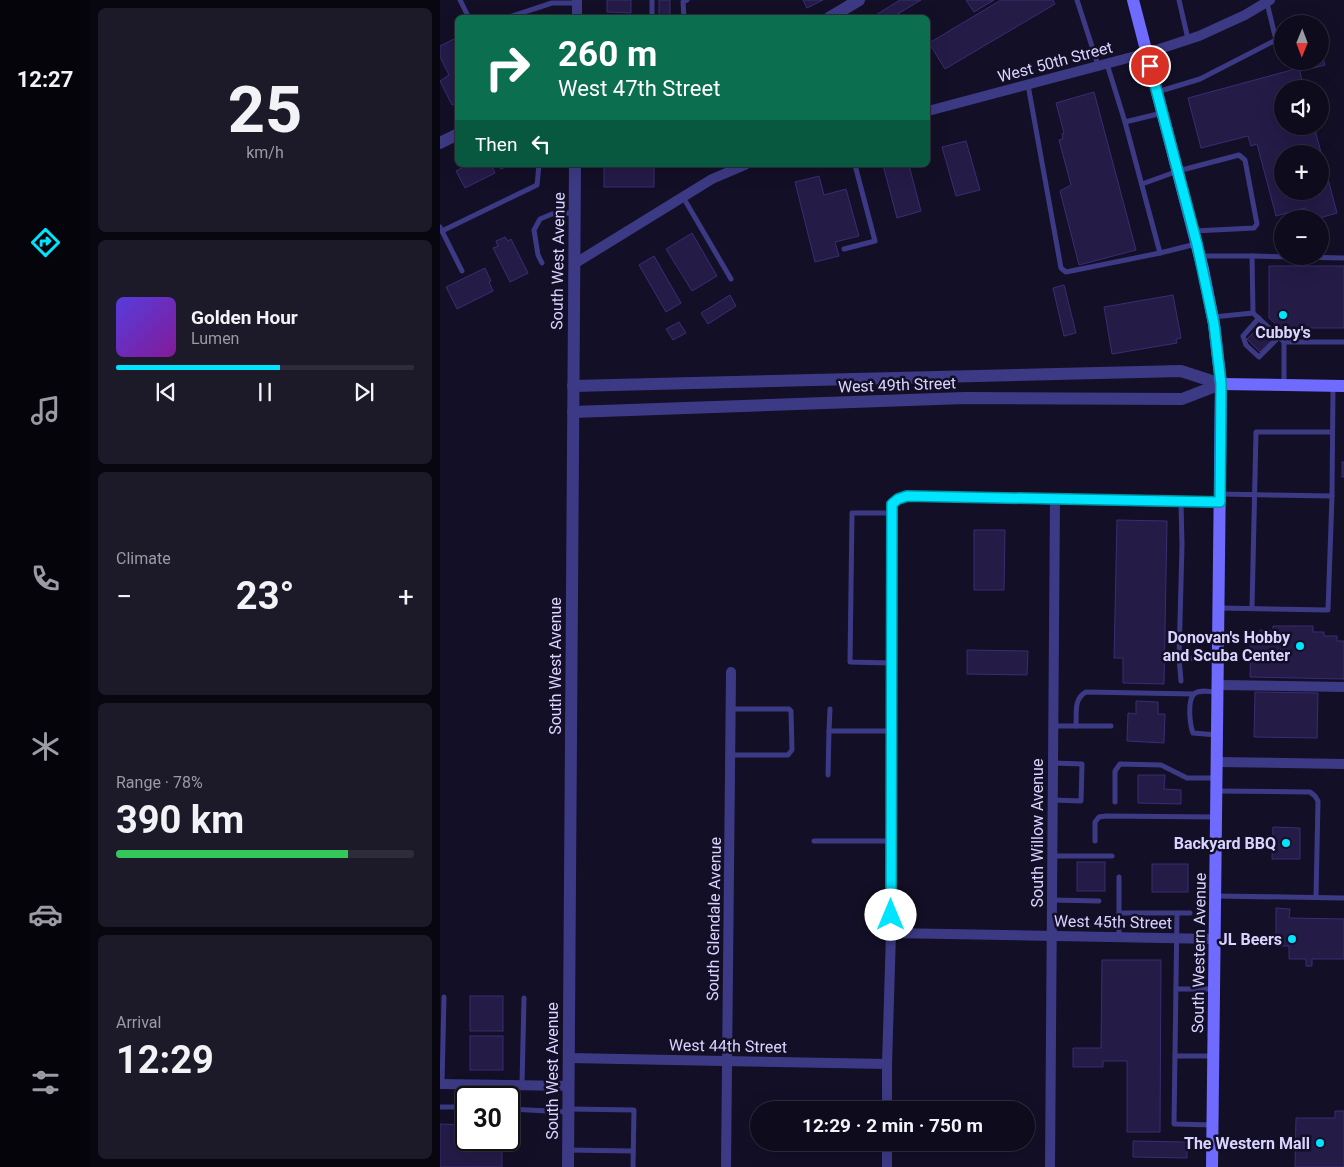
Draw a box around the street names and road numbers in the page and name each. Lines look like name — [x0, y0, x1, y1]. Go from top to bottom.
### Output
street label: West 50th Street — [995, 38, 1115, 86]
street label: South West Avenue — [547, 192, 569, 330]
street label: West 49th Street — [838, 373, 956, 397]
street label: South West Avenue — [546, 597, 565, 735]
street label: South Willow Avenue — [1028, 759, 1047, 907]
street label: South Glendale Avenue — [703, 837, 725, 1001]
street label: South Western Avenue — [1188, 873, 1210, 1033]
street label: West 45th Street — [1054, 911, 1172, 933]
street label: South West Avenue — [543, 1002, 562, 1140]
street label: West 44th Street — [669, 1035, 787, 1057]

